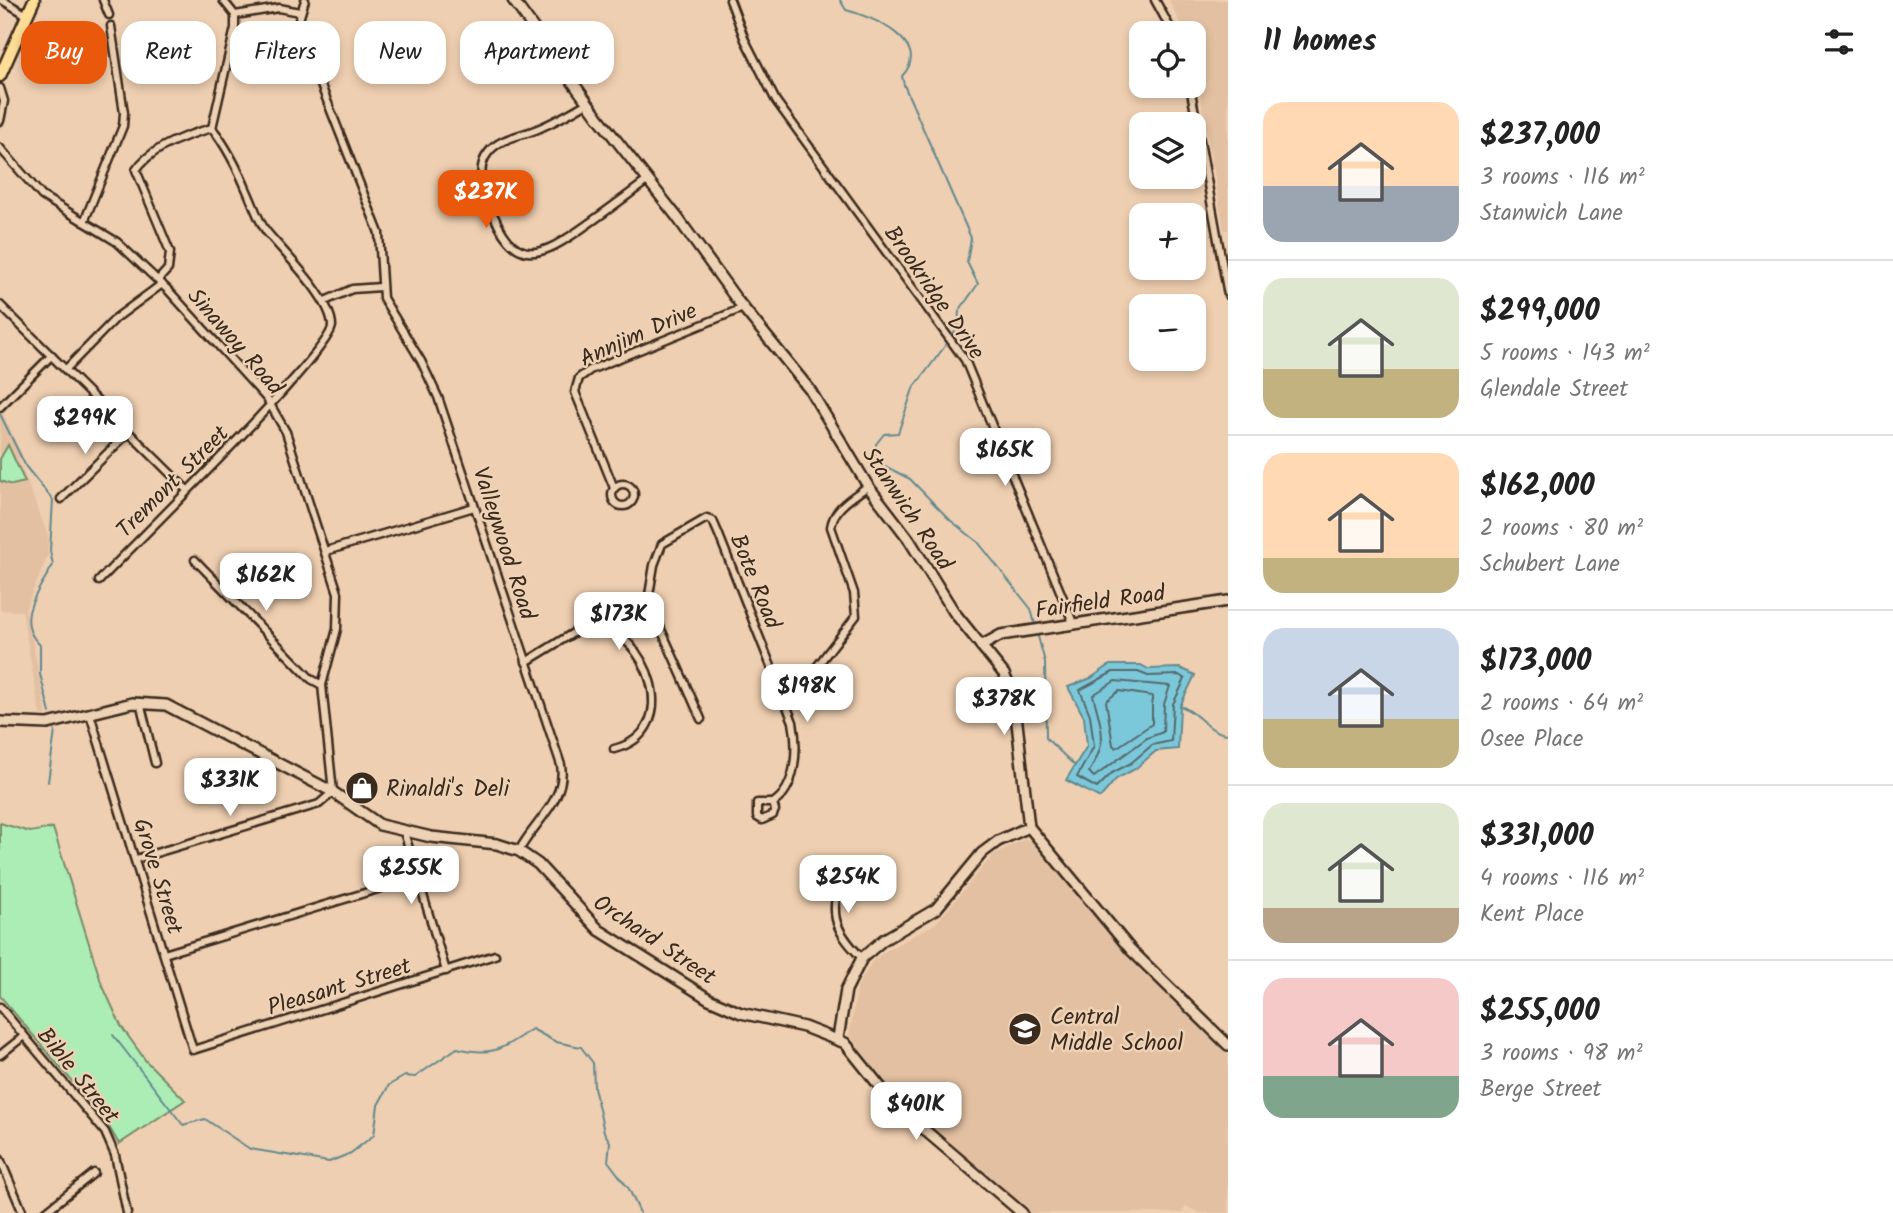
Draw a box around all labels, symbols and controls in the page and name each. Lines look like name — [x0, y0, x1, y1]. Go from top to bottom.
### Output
text: 11 homes — [1263, 18, 1376, 66]
chip: Buy — [21, 21, 107, 84]
chip: Rent — [121, 21, 216, 84]
chip: Filters — [230, 21, 340, 84]
chip: New — [354, 21, 446, 84]
chip: Apartment — [460, 21, 614, 84]
map controls — [1129, 21, 1206, 371]
button: locate — [1129, 21, 1206, 98]
icon: filters — [1820, 23, 1858, 61]
button: layers — [1129, 112, 1206, 189]
text: $237,000 — [1480, 112, 1600, 160]
icon: home — [1319, 130, 1403, 214]
text: 3 rooms · 116 m² — [1480, 160, 1645, 196]
pin: $237K — [437, 170, 535, 230]
text: $237K — [454, 175, 518, 211]
text: Stanwich Lane — [1480, 196, 1623, 232]
button: + — [1129, 203, 1206, 280]
street label: Brookridge Drive — [874, 219, 993, 368]
street label: Sinawoy Road — [177, 280, 292, 405]
text: $299,000 — [1480, 288, 1600, 336]
street label: Annjim Drive — [574, 294, 703, 378]
button: − — [1129, 294, 1206, 371]
icon: home — [1319, 306, 1403, 390]
text: 5 rooms · 143 m² — [1480, 336, 1650, 372]
text: Glendale Street — [1480, 372, 1628, 408]
pin: $299K — [36, 396, 134, 456]
text: $299K — [53, 401, 117, 437]
street label: Tremont Street — [108, 417, 239, 547]
pin: $165K — [956, 428, 1054, 488]
text: $165K — [976, 433, 1034, 469]
street label: Stanwich Road — [851, 440, 962, 579]
street label: Valleywood Road — [461, 463, 545, 625]
text: $162,000 — [1480, 463, 1595, 511]
icon: home — [1319, 481, 1403, 565]
text: 2 rooms · 80 m² — [1480, 511, 1643, 547]
street label: Bote Road — [719, 529, 790, 635]
text: Schubert Lane — [1480, 547, 1620, 583]
pin: $162K — [217, 554, 315, 613]
text: $162K — [236, 558, 296, 594]
street label: Fairfield Road — [1033, 576, 1168, 630]
pin: $173K — [570, 592, 668, 652]
text: $173K — [590, 597, 648, 633]
text: $173,000 — [1480, 638, 1591, 686]
icon: home — [1319, 656, 1403, 740]
pin: $198K — [758, 664, 856, 724]
text: $198K — [777, 669, 837, 705]
pin: $378K — [955, 678, 1053, 737]
text: $378K — [972, 682, 1036, 718]
text: 2 rooms · 64 m² — [1480, 686, 1643, 722]
text: Osee Place — [1480, 722, 1583, 758]
pin: $331K — [181, 758, 279, 818]
text: $331K — [200, 763, 260, 799]
shop icon: Rinaldi's Deli — [343, 769, 381, 807]
place label: Rinaldi's Deli — [386, 772, 511, 808]
text: $331,000 — [1480, 813, 1594, 861]
street label: Grove Street — [122, 814, 192, 940]
icon: home — [1319, 831, 1403, 915]
pin: $255K — [362, 846, 460, 906]
text: $255K — [379, 851, 443, 887]
pin: $254K — [799, 856, 897, 915]
text: $254K — [815, 860, 881, 896]
text: 4 rooms · 116 m² — [1480, 861, 1644, 897]
street label: Orchard Street — [585, 886, 724, 996]
text: Kent Place — [1480, 897, 1584, 933]
street label: Pleasant Street — [263, 949, 417, 1027]
text: $255,000 — [1480, 988, 1600, 1036]
place label: Central Middle School — [1050, 1000, 1183, 1062]
icon: home — [1319, 1006, 1403, 1090]
school or university icon: Central Middle School — [1006, 1010, 1044, 1048]
street label: Bible Street — [27, 1020, 129, 1133]
text: 3 rooms · 98 m² — [1480, 1036, 1643, 1072]
text: Berge Street — [1480, 1072, 1601, 1108]
pin: $401K — [867, 1082, 965, 1142]
text: $401K — [887, 1087, 945, 1123]

